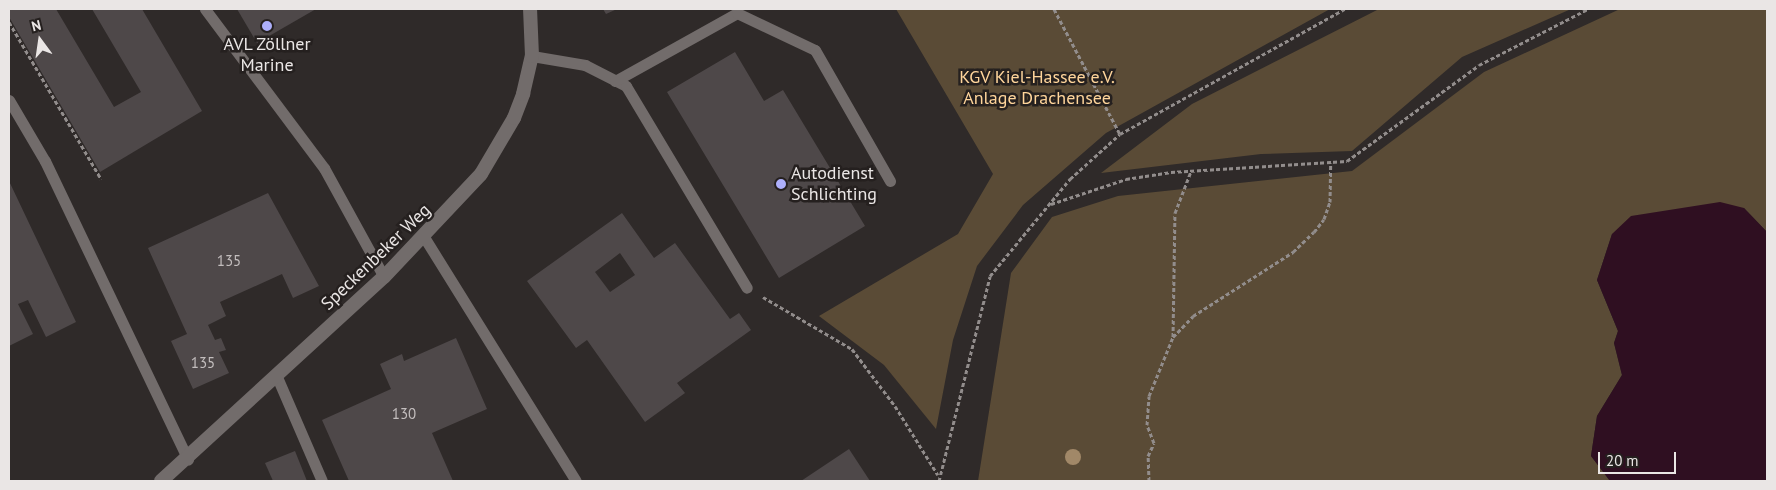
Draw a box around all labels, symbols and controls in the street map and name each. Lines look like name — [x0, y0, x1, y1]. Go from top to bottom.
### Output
north arrow — [15, 15, 65, 65]
text: N — [30, 16, 43, 35]
marker: AVL Zöllner Marine — [261, 20, 273, 32]
place label: AVL Zöllner Marine — [223, 34, 311, 76]
park label: KGV Kiel-Hassee e.V. Anlage Drachensee — [959, 67, 1115, 110]
place label: Autodienst Schlichting — [791, 163, 877, 205]
marker: Autodienst Schlichting — [775, 178, 787, 190]
street label: Speckenbeker Weg — [317, 199, 435, 315]
house number: 135 — [217, 252, 241, 270]
house number: 135 — [191, 354, 215, 372]
house number: 130 — [392, 405, 416, 423]
scale bar — [1601, 442, 1678, 474]
text: 20 m — [1606, 451, 1639, 470]

